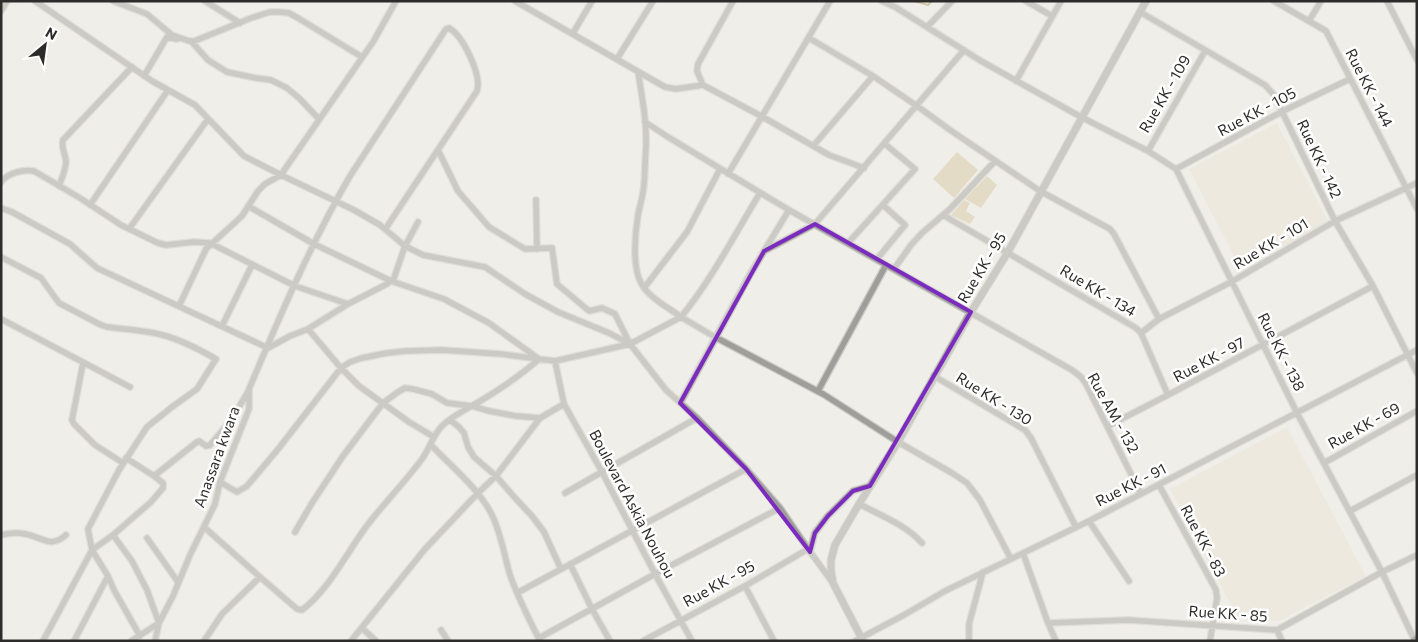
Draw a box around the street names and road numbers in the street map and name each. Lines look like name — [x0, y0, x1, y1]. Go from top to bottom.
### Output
street label: Rue KK - 144 — [1342, 45, 1397, 130]
street label: Rue KK - 109 — [1135, 51, 1194, 136]
street label: Rue KK - 105 — [1214, 83, 1299, 139]
street label: Rue KK - 142 — [1294, 116, 1346, 201]
street label: Rue KK - 101 — [1230, 214, 1311, 272]
street label: Rue KK - 95 — [953, 229, 1009, 306]
street label: Rue KK - 134 — [1057, 260, 1140, 320]
street label: Rue KK - 138 — [1254, 309, 1309, 394]
street label: Rue KK - 97 — [1170, 333, 1247, 385]
street label: Rue KK - 130 — [953, 368, 1036, 429]
street label: Rue AM - 132 — [1084, 369, 1143, 456]
street label: Rue KK - 69 — [1324, 398, 1403, 452]
street label: Anassara kwara — [189, 404, 243, 510]
street label: Boulevard Askia Nouhou — [586, 426, 680, 581]
street label: Rue KK - 91 — [1092, 459, 1169, 510]
street label: Rue KK - 83 — [1177, 501, 1230, 580]
street label: Rue KK - 95 — [680, 556, 757, 610]
street label: Rue KK - 85 — [1188, 601, 1268, 625]

